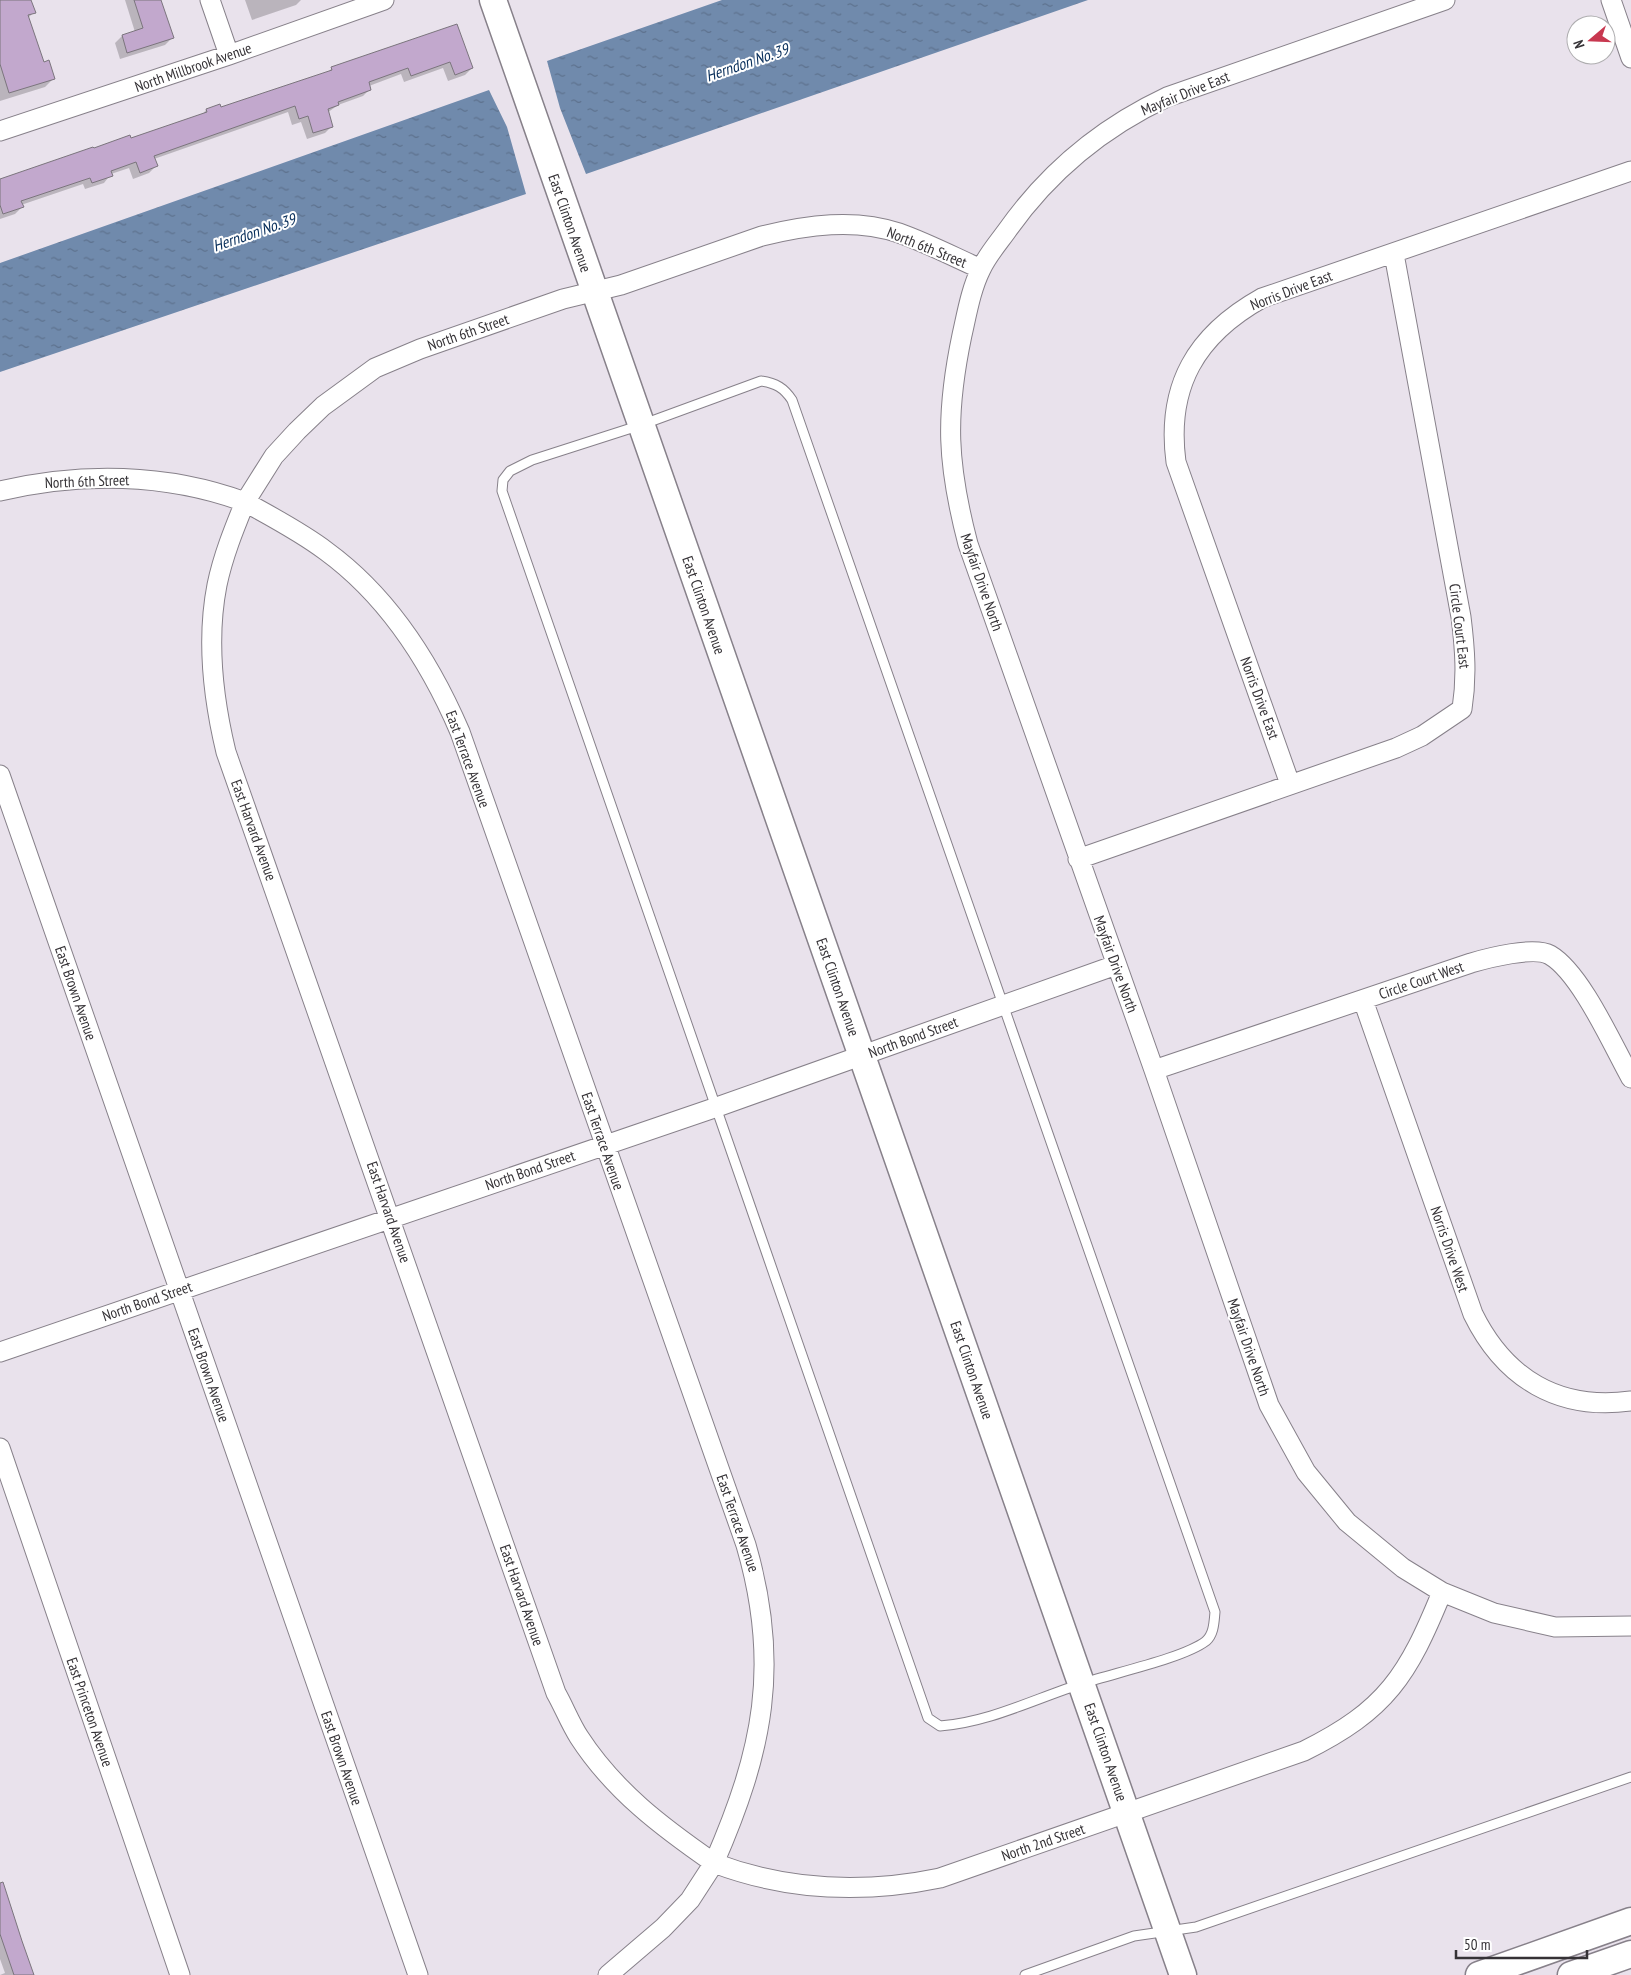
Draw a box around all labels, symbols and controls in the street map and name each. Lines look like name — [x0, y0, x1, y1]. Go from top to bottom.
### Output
north arrow — [1566, 15, 1616, 65]
street label: North Millbrook Avenue — [132, 38, 254, 96]
water label: Herndon No. 39 — [703, 38, 793, 85]
text: N — [1569, 38, 1588, 51]
street label: Mayfair Drive East — [1138, 67, 1232, 119]
street label: East Clinton Avenue — [544, 171, 596, 275]
water label: Herndon No. 39 — [210, 208, 300, 255]
street label: North 6th Street — [884, 222, 970, 272]
street label: Norris Drive East — [1247, 266, 1335, 314]
street label: North 6th Street — [425, 309, 511, 355]
street label: North 6th Street — [44, 470, 130, 492]
street label: Mayfair Drive North — [956, 531, 1008, 633]
street label: East Clinton Avenue — [678, 553, 730, 657]
street label: Circle Court East — [1445, 583, 1475, 669]
street label: Norris Drive East — [1236, 654, 1284, 742]
street label: East Terrace Avenue — [442, 708, 494, 810]
street label: East Harvard Avenue — [227, 777, 281, 883]
street label: Mayfair Drive North — [1090, 913, 1142, 1015]
street label: East Clinton Avenue — [812, 935, 864, 1039]
street label: East Brown Avenue — [51, 943, 101, 1043]
street label: Circle Court West — [1376, 957, 1466, 1003]
street label: North Bond Street — [866, 1012, 960, 1062]
street label: East Terrace Avenue — [577, 1090, 629, 1192]
street label: North Bond Street — [483, 1146, 577, 1194]
street label: East Harvard Avenue — [363, 1159, 415, 1265]
street label: Norris Drive West — [1426, 1204, 1474, 1294]
street label: North Bond Street — [100, 1277, 194, 1325]
street label: Mayfair Drive North — [1223, 1296, 1275, 1398]
street label: East Clinton Avenue — [946, 1318, 998, 1422]
street label: East Brown Avenue — [184, 1325, 234, 1425]
street label: East Terrace Avenue — [712, 1472, 764, 1574]
street label: East Harvard Avenue — [496, 1542, 548, 1648]
street label: East Princeton Avenue — [62, 1655, 118, 1769]
street label: East Clinton Avenue — [1080, 1700, 1132, 1804]
street label: East Brown Avenue — [317, 1708, 367, 1808]
street label: North 2nd Street — [999, 1819, 1087, 1865]
scale bar — [1456, 1928, 1587, 1960]
text: 50 m — [1464, 1935, 1490, 1954]

